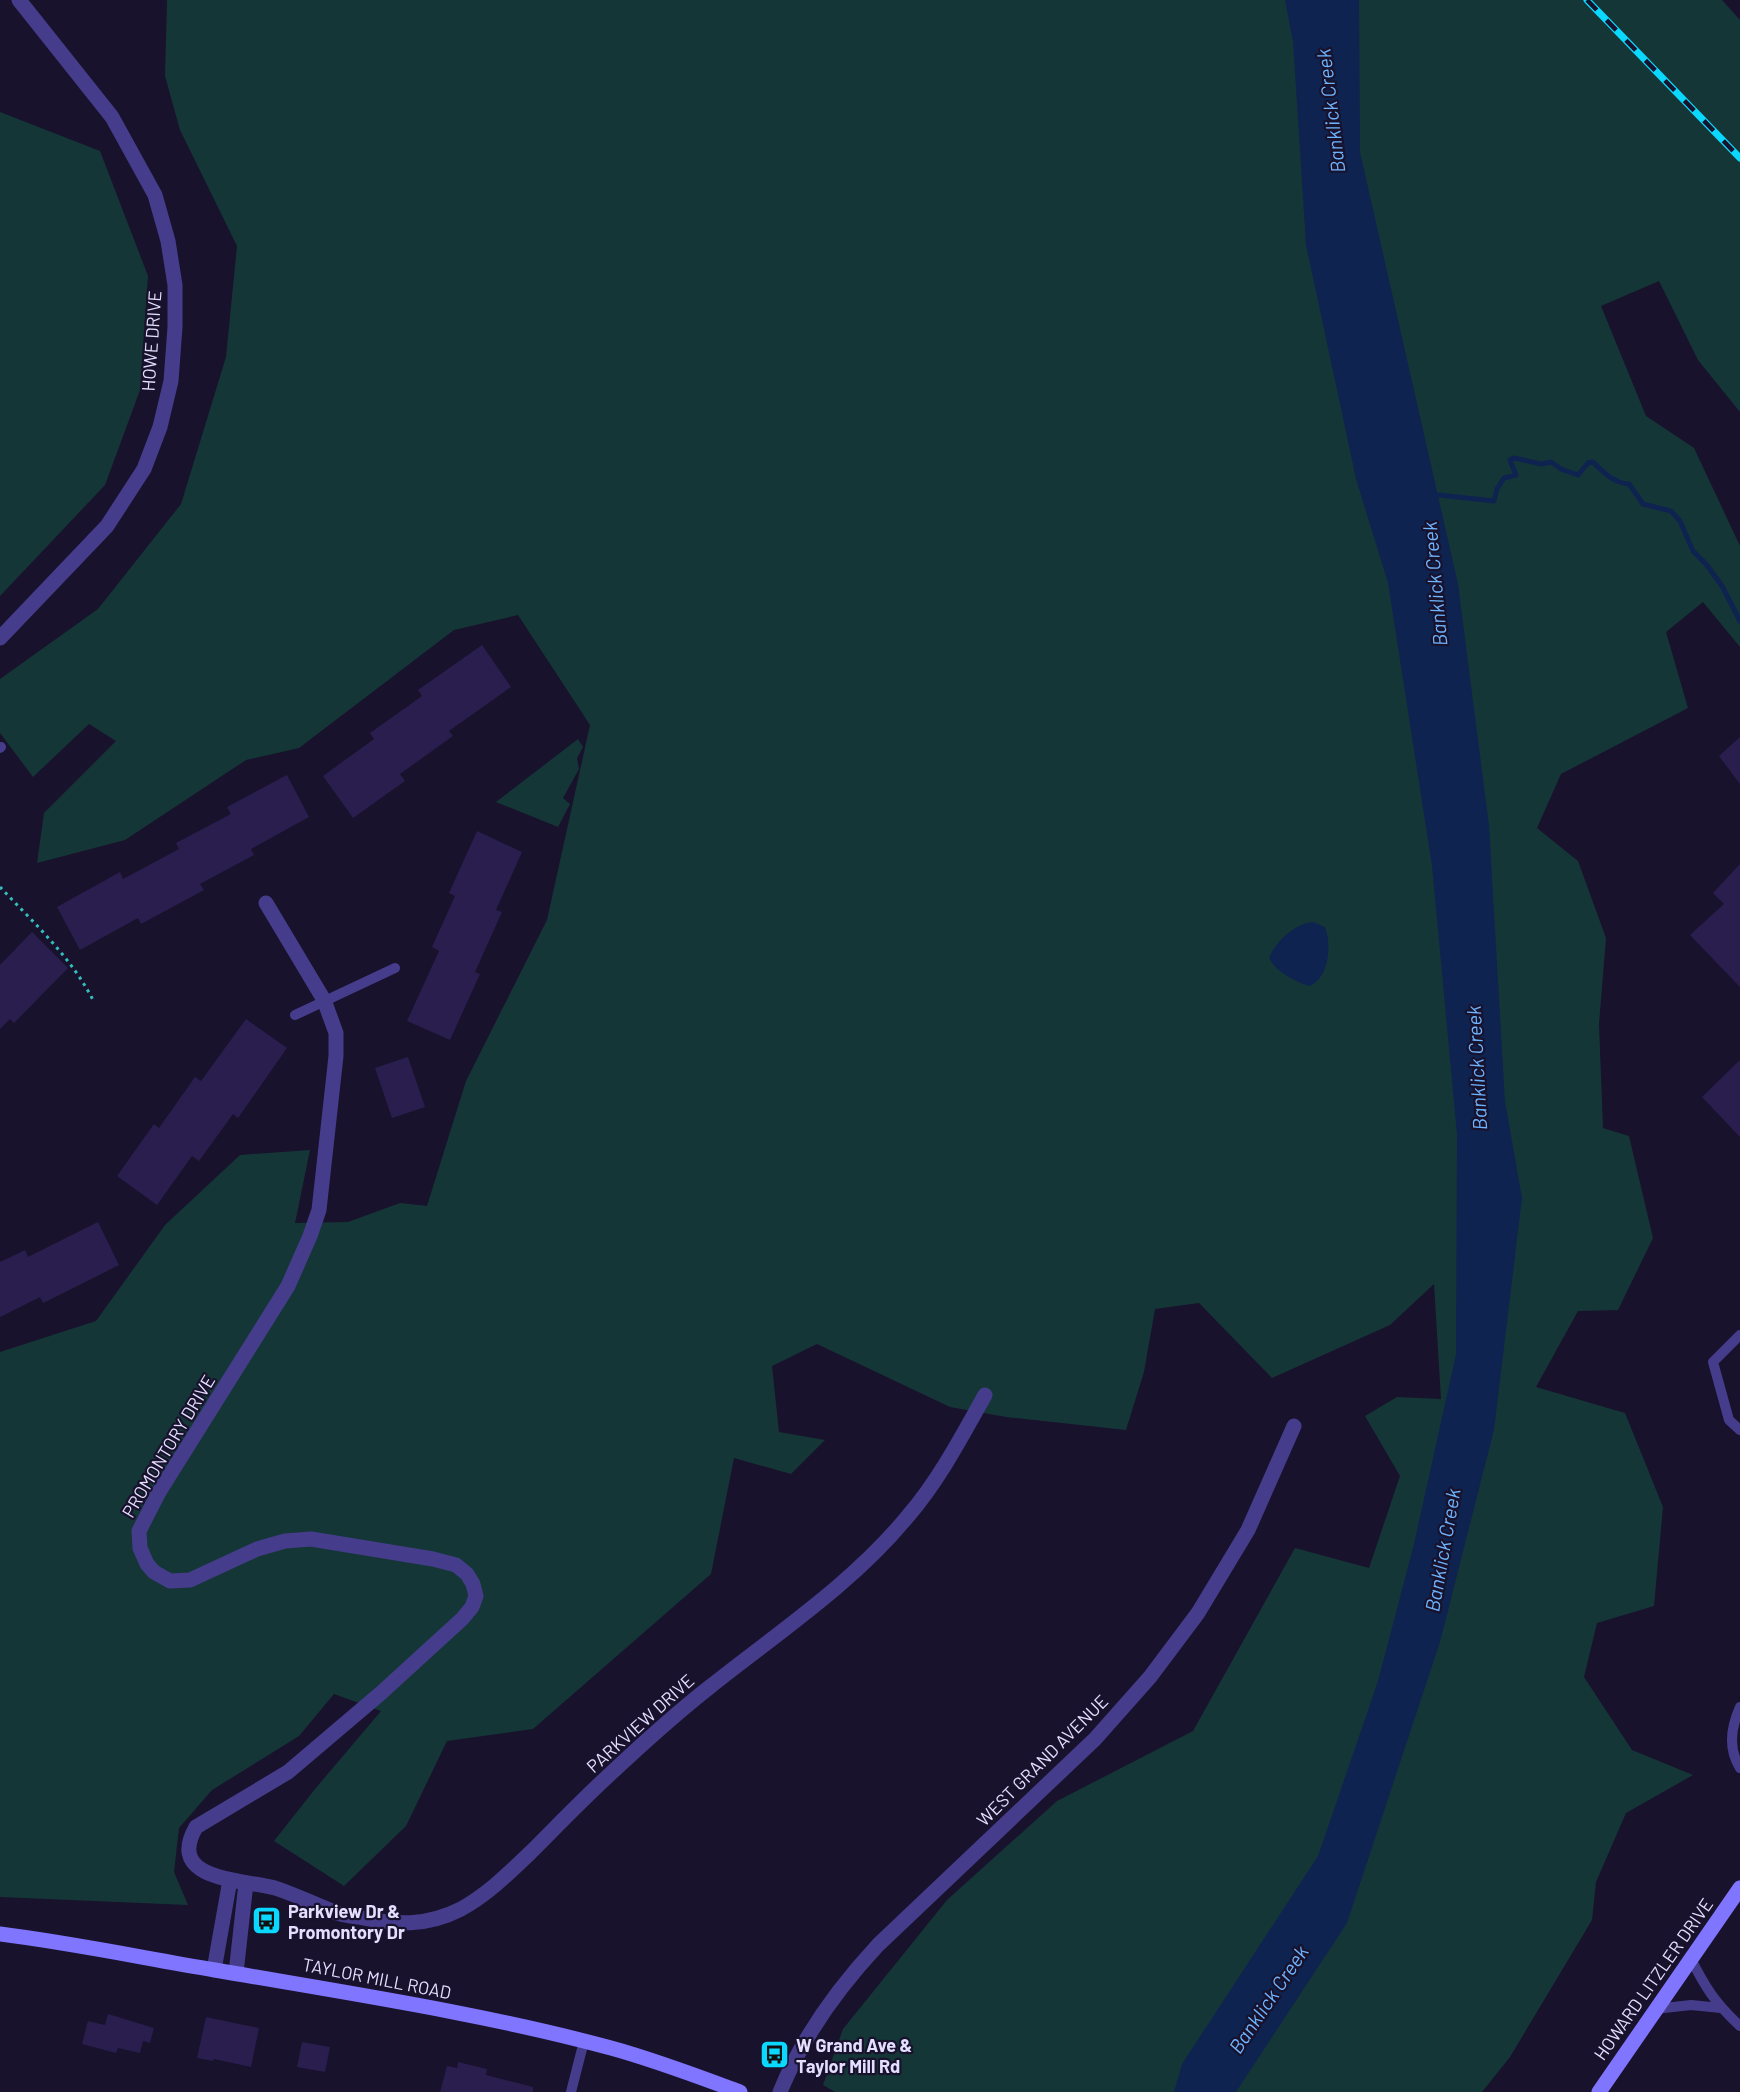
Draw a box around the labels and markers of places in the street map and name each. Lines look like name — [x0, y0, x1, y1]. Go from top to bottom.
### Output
place label: Parkview Dr & Promontory Dr — [288, 1900, 405, 1943]
bus stop icon: Parkview Dr & Promontory Dr — [251, 1905, 283, 1937]
place label: W Grand Ave & Taylor Mill Rd — [796, 2034, 912, 2077]
bus stop icon: W Grand Ave & Taylor Mill Rd — [759, 2039, 791, 2071]

